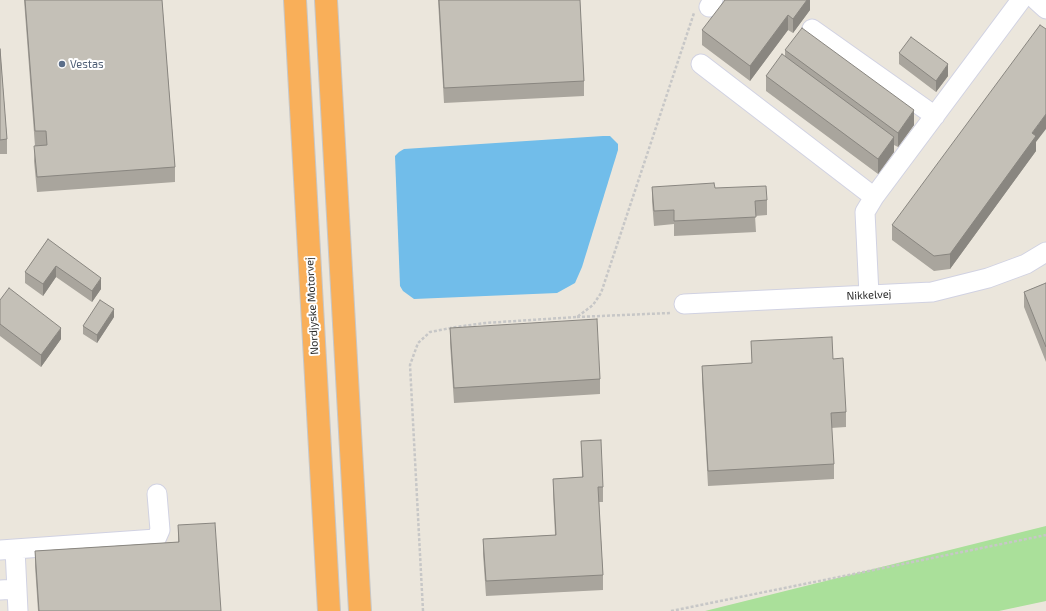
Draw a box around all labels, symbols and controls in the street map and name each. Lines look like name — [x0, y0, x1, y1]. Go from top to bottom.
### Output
place label: Vestas — [70, 57, 104, 71]
marker: Vestas — [57, 59, 67, 69]
street label: Nordjyske Motorvej — [303, 257, 321, 355]
street label: Nikkelvej — [846, 287, 892, 303]

